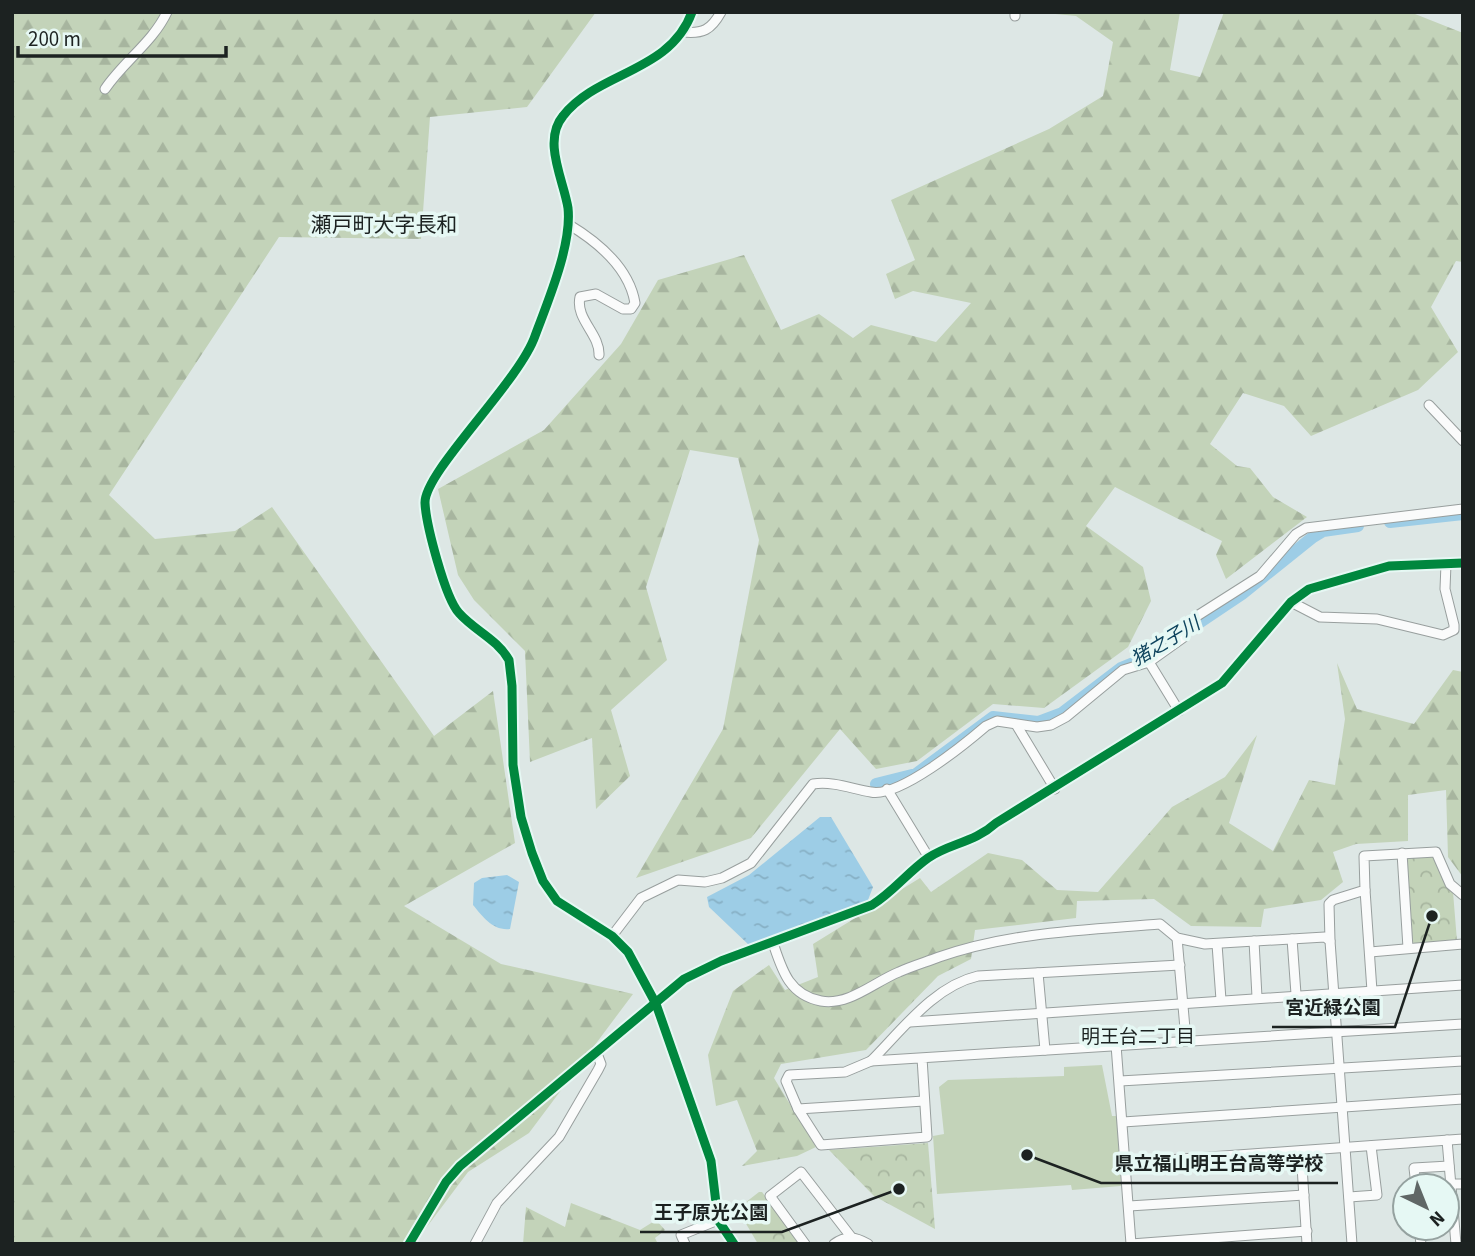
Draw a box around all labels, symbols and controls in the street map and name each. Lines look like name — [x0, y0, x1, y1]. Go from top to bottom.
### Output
scale bar — [18, 14, 226, 58]
text: 200 m — [28, 24, 81, 54]
district label: 瀬戸町大字長和 — [311, 210, 458, 240]
water label: 猪之子川 — [1126, 610, 1207, 673]
callout: 宮近緑公園 — [1272, 987, 1395, 1027]
text: 宮近緑公園 — [1285, 995, 1381, 1022]
district label: 明王台二丁目 — [1081, 1024, 1195, 1051]
callout: 県立福山明王台高等学校 — [1101, 1143, 1338, 1183]
text: 県立福山明王台高等学校 — [1114, 1151, 1324, 1178]
north arrow — [1391, 1172, 1461, 1242]
callout: 王子原光公園 — [640, 1192, 782, 1232]
text: 王子原光公園 — [654, 1200, 768, 1227]
text: N — [1423, 1204, 1450, 1233]

